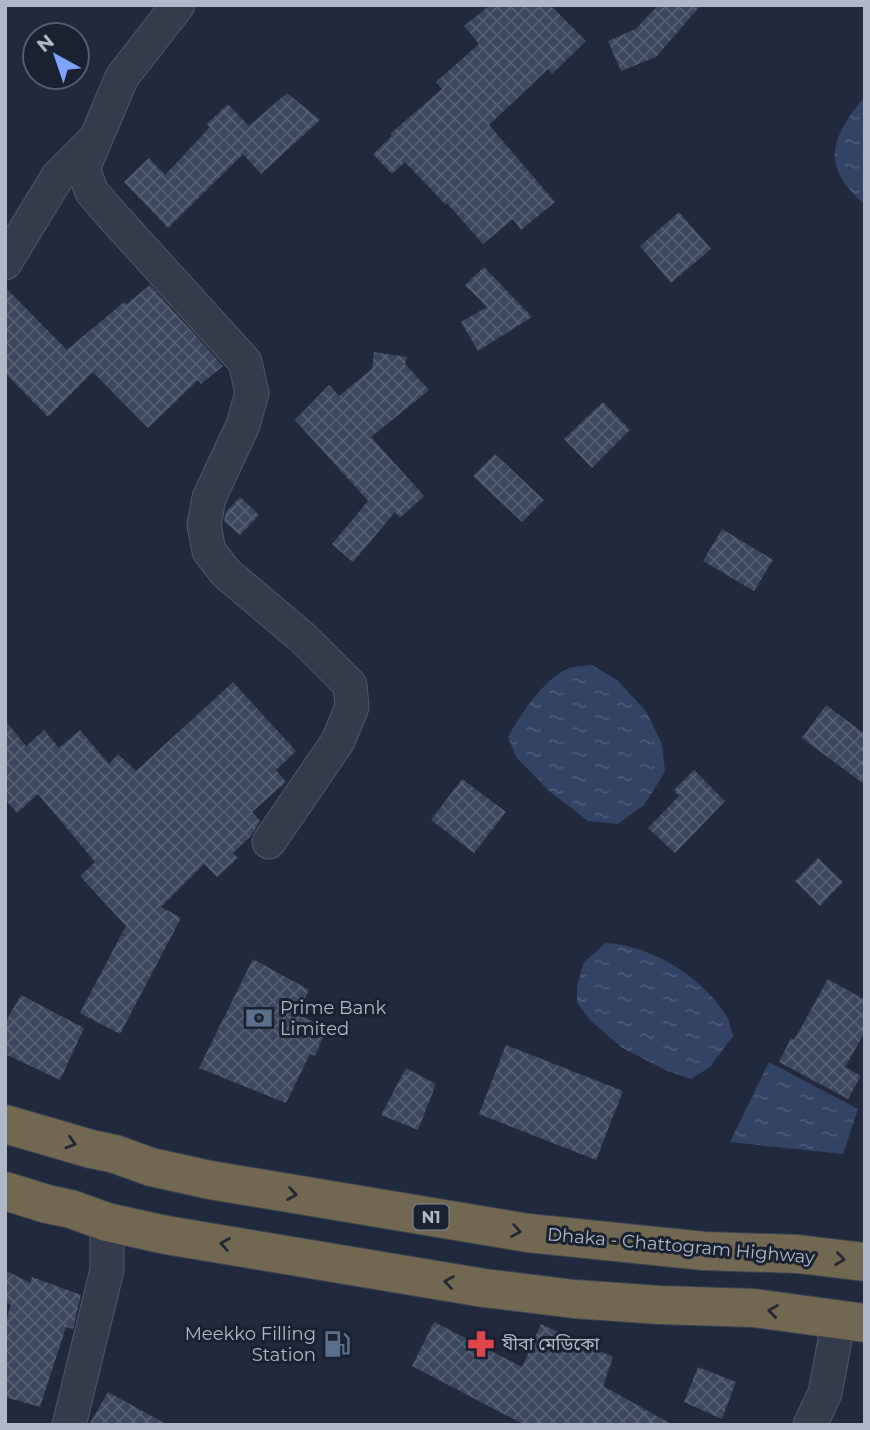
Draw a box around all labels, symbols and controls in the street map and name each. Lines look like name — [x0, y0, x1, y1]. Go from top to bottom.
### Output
north arrow — [21, 21, 91, 91]
text: N — [32, 30, 59, 57]
place label: Prime Bank Limited — [280, 997, 386, 1040]
bank icon: Prime Bank Limited — [244, 1003, 274, 1033]
one-way arrow — [64, 1135, 76, 1149]
one-way arrow — [286, 1186, 298, 1201]
road number: N1 — [414, 1204, 448, 1230]
one-way arrow — [510, 1223, 522, 1238]
street label: Dhaka - Chattogram Highway — [546, 1223, 816, 1269]
one-way arrow — [219, 1237, 230, 1252]
one-way arrow — [834, 1252, 846, 1267]
one-way arrow — [443, 1275, 455, 1290]
one-way arrow — [767, 1303, 779, 1318]
place label: Meekko Filling Station — [185, 1323, 316, 1366]
fuel station icon: Meekko Filling Station — [322, 1329, 352, 1359]
pharmacy icon: যীবা মেডিকো — [466, 1329, 496, 1359]
place label: যীবা মেডিকো — [501, 1333, 599, 1355]

